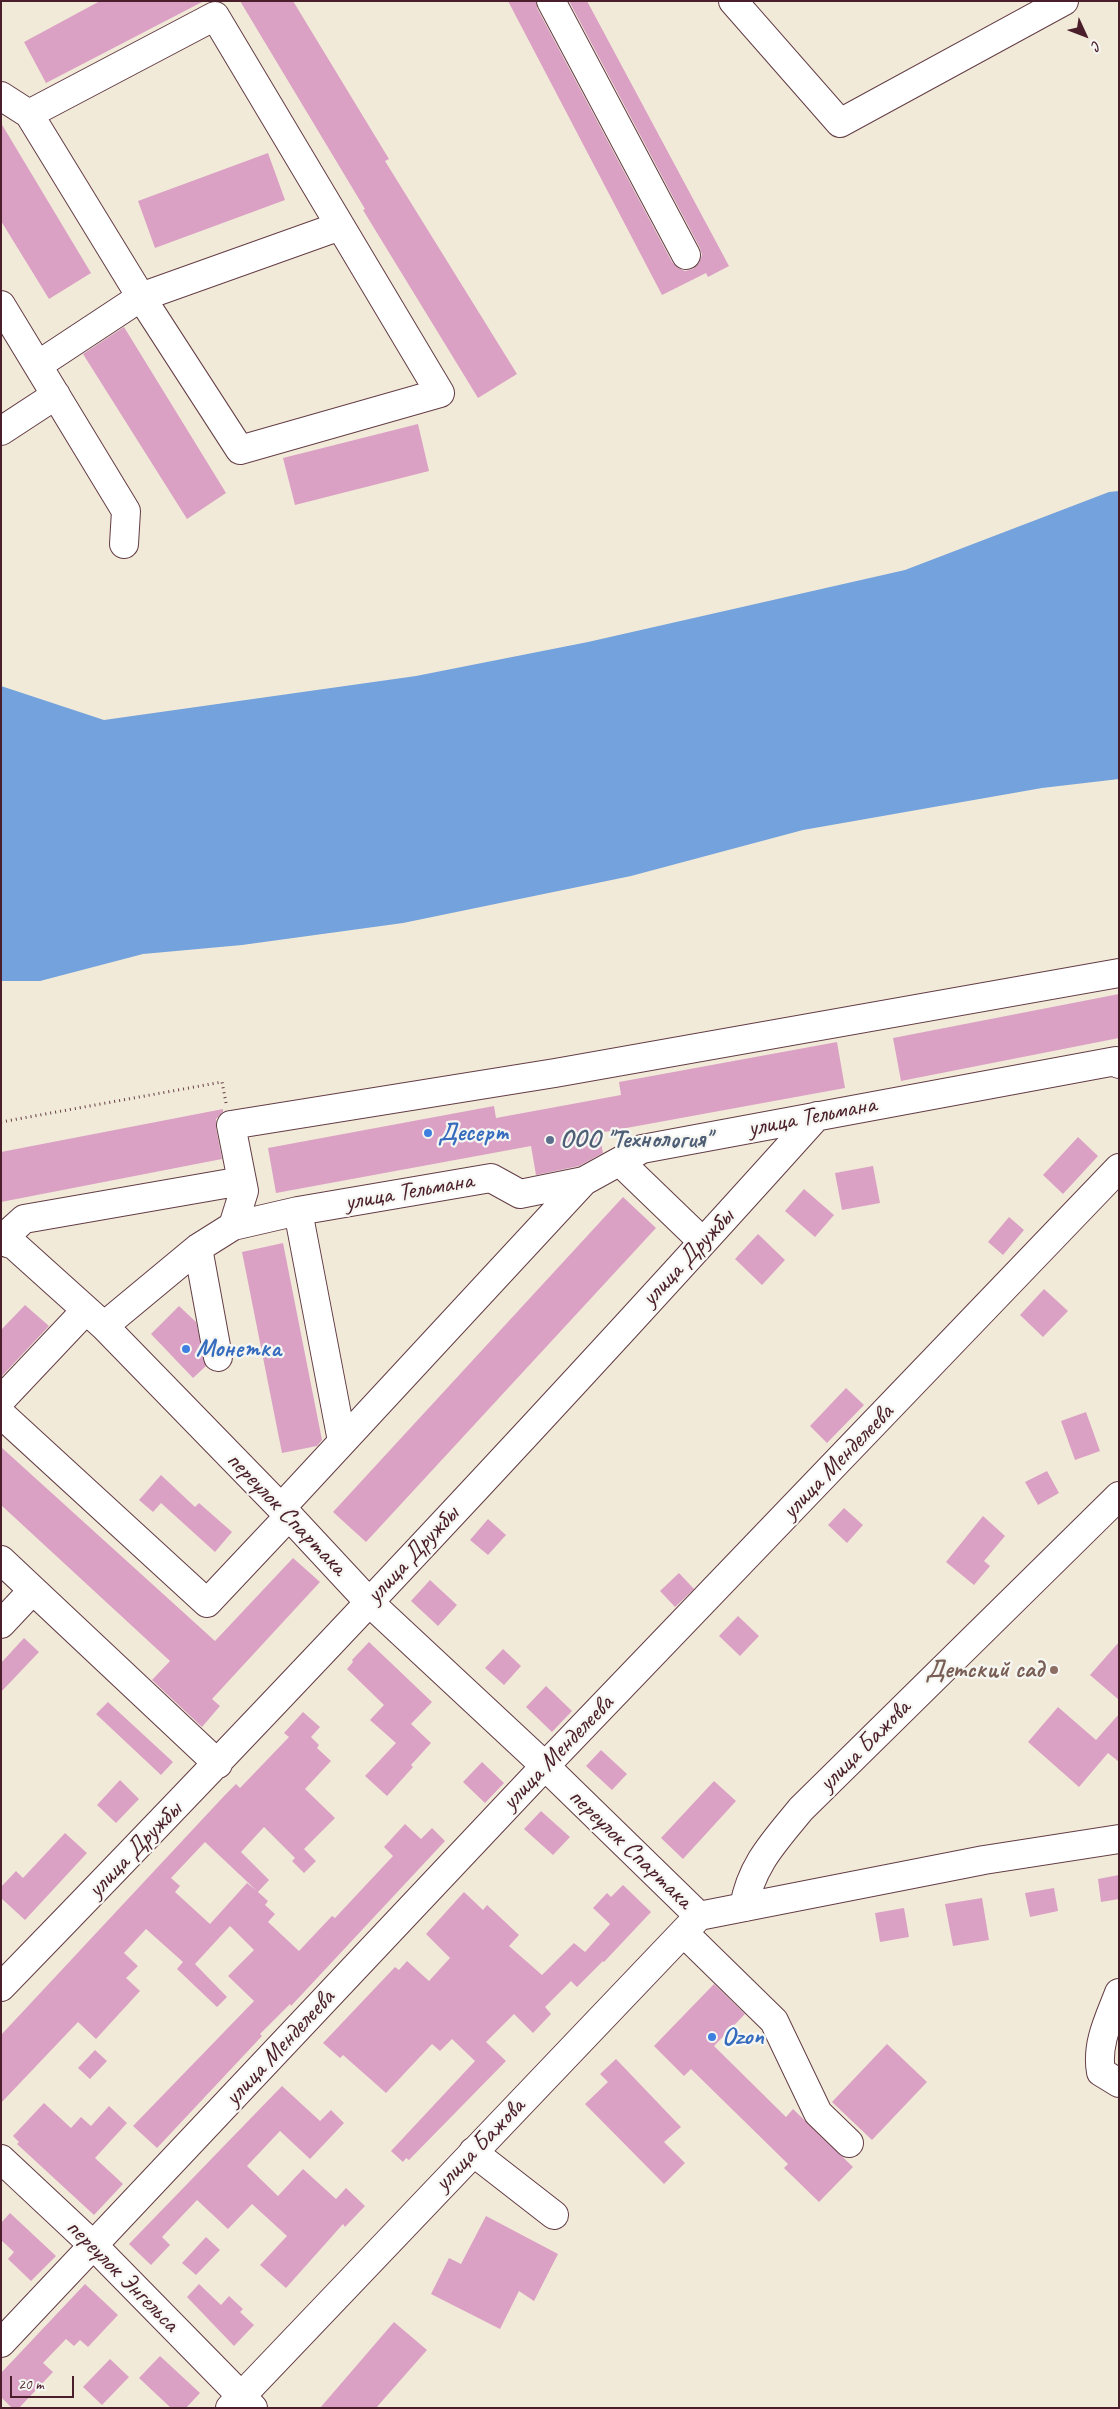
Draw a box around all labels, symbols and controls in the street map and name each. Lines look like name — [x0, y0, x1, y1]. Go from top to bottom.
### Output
north arrow — [1060, 10, 1110, 60]
text: С — [1088, 37, 1105, 54]
street label: улица Тельмана — [745, 1090, 879, 1144]
place label: Десерт — [438, 1118, 509, 1148]
place label: ООО "Технология" — [560, 1125, 711, 1155]
marker: Десерт — [422, 1127, 434, 1139]
marker: ООО "Технология" — [544, 1134, 556, 1146]
street label: улица Тельмана — [342, 1166, 476, 1218]
street label: улица Дружбы — [635, 1203, 741, 1313]
place label: Монетка — [196, 1334, 281, 1364]
marker: Монетка — [180, 1343, 192, 1355]
street label: улица Менделеева — [776, 1398, 900, 1526]
street label: переулок Спартака — [219, 1446, 353, 1582]
street label: улица Дружбы — [360, 1500, 466, 1610]
place label: Детский сад — [925, 1655, 1044, 1685]
marker: Детский сад — [1048, 1664, 1060, 1676]
street label: улица Менделеева — [496, 1689, 620, 1817]
street label: улица Бажова — [813, 1694, 917, 1798]
street label: переулок Спартака — [562, 1782, 698, 1916]
street label: улица Дружбы — [82, 1795, 188, 1905]
street label: улица Менделеева — [218, 1983, 342, 2113]
place label: Ozon — [722, 2022, 764, 2052]
marker: Ozon — [706, 2031, 718, 2043]
street label: улица Бажова — [428, 2092, 532, 2198]
street label: переулок Энгельса — [59, 2213, 185, 2339]
scale bar — [12, 2366, 76, 2398]
text: 20 m — [18, 2375, 44, 2394]

